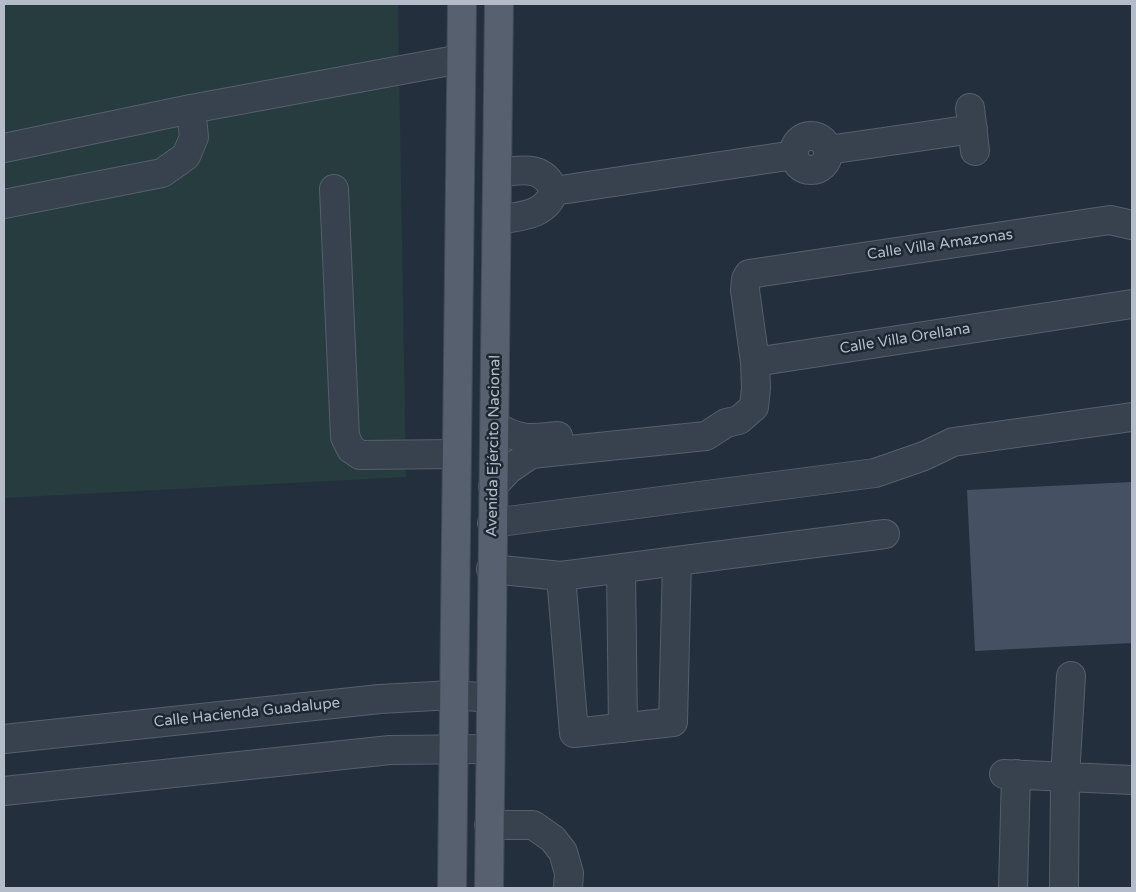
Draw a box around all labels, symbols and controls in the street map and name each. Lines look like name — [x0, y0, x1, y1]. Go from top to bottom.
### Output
street label: Calle Villa Amazonas — [866, 226, 1014, 264]
street label: Calle Villa Orellana — [838, 320, 972, 358]
street label: Avenida Ejército Nacional — [483, 355, 505, 537]
street label: Calle Hacienda Guadalupe — [153, 694, 341, 732]

